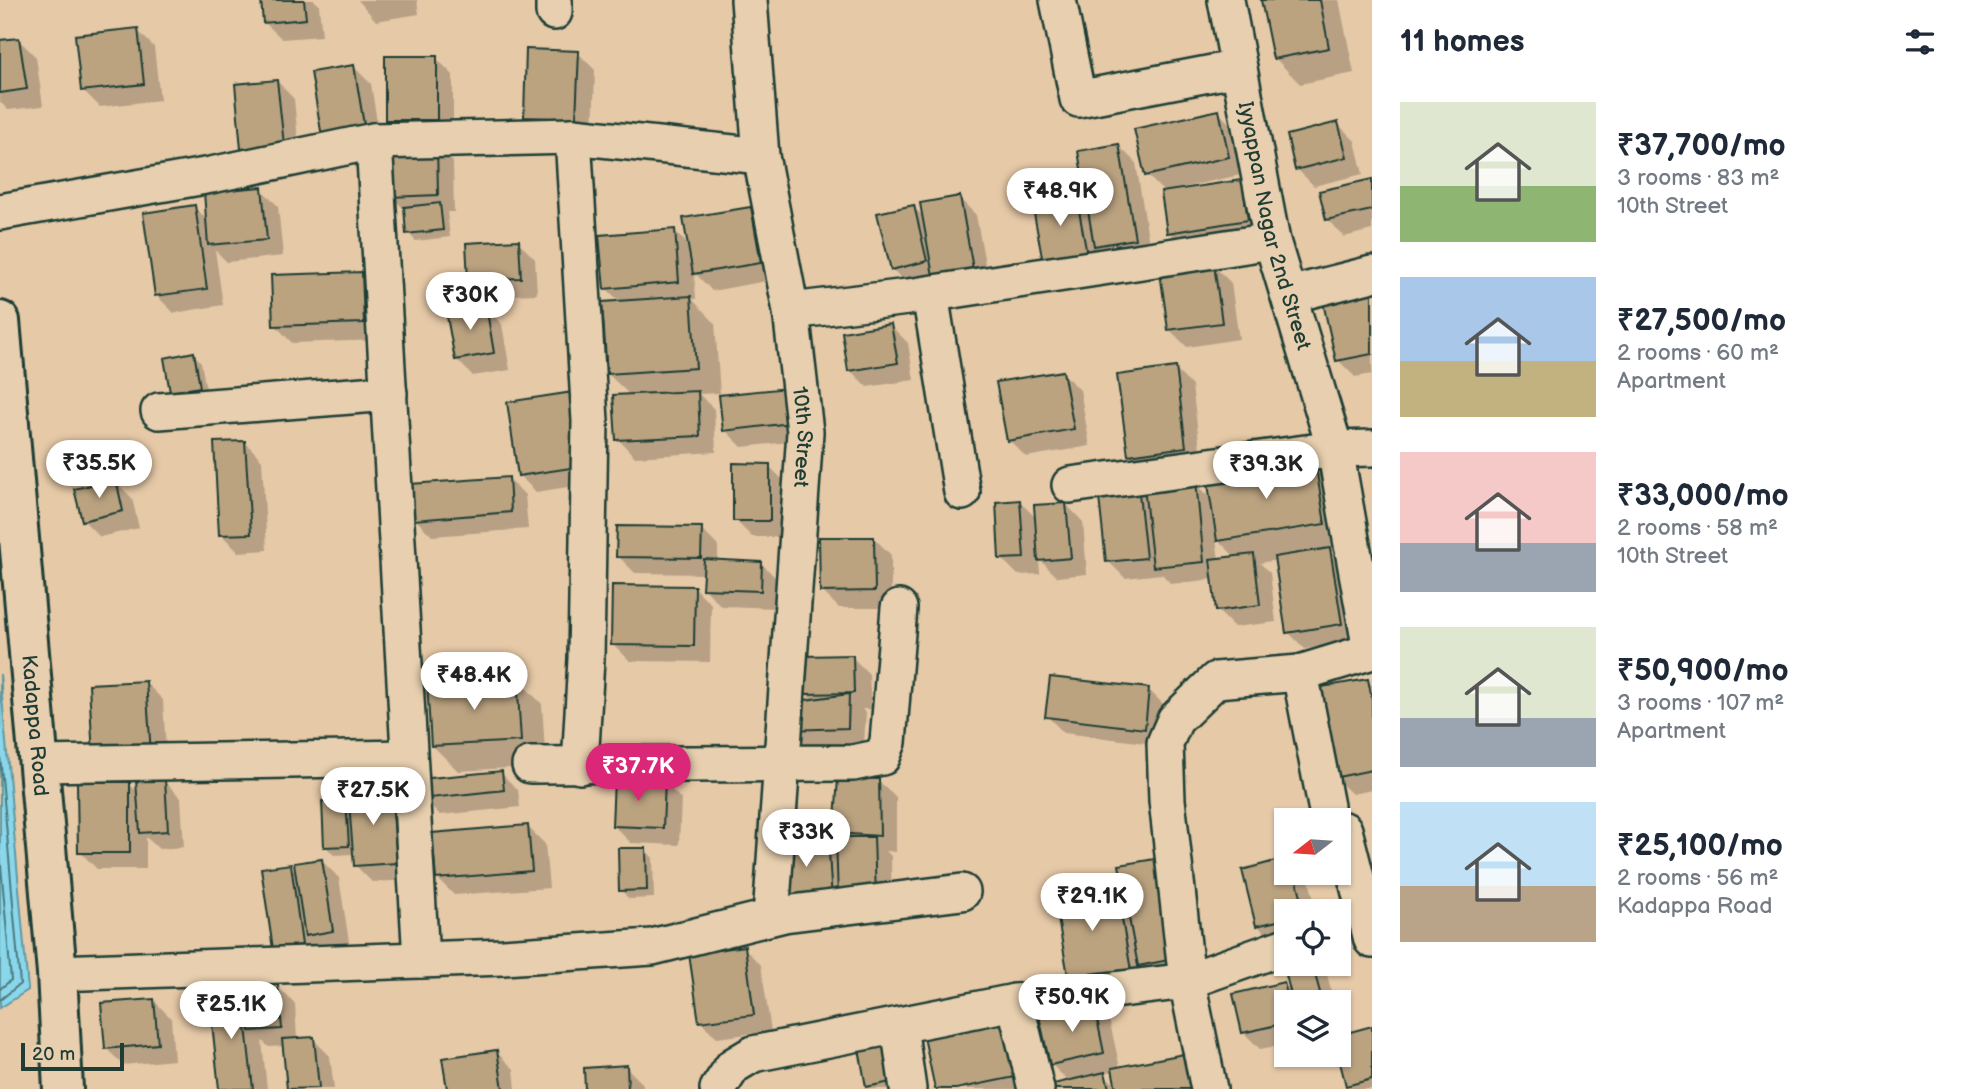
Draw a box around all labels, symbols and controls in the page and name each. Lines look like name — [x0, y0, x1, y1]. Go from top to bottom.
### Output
icon: filters — [1901, 23, 1939, 61]
text: 11 homes — [1400, 24, 1524, 60]
street label: Iyyappan Nagar 2nd Street — [1233, 99, 1317, 353]
text: ₹37,700/mo — [1617, 128, 1786, 164]
icon: home — [1456, 130, 1540, 214]
text: 3 rooms · 83 m² — [1617, 164, 1779, 192]
pin: ₹48.9K — [1003, 168, 1117, 228]
text: ₹48.9K — [1023, 177, 1097, 205]
text: 10th Street — [1617, 192, 1728, 220]
pin: ₹30K — [429, 272, 511, 332]
text: ₹30K — [442, 281, 498, 309]
text: ₹27,500/mo — [1617, 303, 1786, 339]
icon: home — [1456, 305, 1540, 389]
text: 2 rooms · 60 m² — [1617, 339, 1779, 367]
text: Apartment — [1617, 367, 1726, 395]
street label: 10th Street — [787, 385, 818, 489]
pin: ₹35.5K — [42, 440, 156, 500]
pin: ₹39.3K — [1209, 442, 1323, 501]
text: ₹35.5K — [62, 449, 136, 477]
text: ₹39.3K — [1229, 450, 1303, 478]
text: ₹33,000/mo — [1617, 478, 1789, 514]
icon: home — [1456, 480, 1540, 564]
text: 2 rooms · 58 m² — [1617, 514, 1778, 542]
text: 10th Street — [1617, 542, 1728, 570]
pin: ₹48.4K — [417, 652, 531, 712]
text: ₹50,900/mo — [1617, 653, 1789, 689]
street label: Kadappa Road — [17, 654, 54, 797]
icon: home — [1456, 655, 1540, 739]
text: ₹48.4K — [437, 661, 511, 689]
text: 3 rooms · 107 m² — [1617, 689, 1784, 717]
text: Apartment — [1617, 717, 1726, 745]
pin: ₹37.7K — [581, 744, 695, 803]
text: ₹37.7K — [602, 752, 674, 780]
pin: ₹27.5K — [316, 768, 430, 827]
text: ₹27.5K — [336, 776, 410, 804]
north arrow — [1274, 808, 1351, 886]
map controls — [1274, 808, 1351, 1067]
pin: ₹33K — [765, 810, 847, 869]
text: ₹33K — [778, 818, 834, 846]
text: ₹25,100/mo — [1617, 828, 1783, 864]
icon: home — [1456, 830, 1540, 914]
text: 2 rooms · 56 m² — [1617, 864, 1779, 892]
pin: ₹29.1K — [1035, 874, 1149, 933]
text: ₹29.1K — [1057, 882, 1127, 910]
text: Kadappa Road — [1617, 892, 1772, 920]
button: locate — [1274, 899, 1351, 976]
pin: ₹50.9K — [1015, 974, 1129, 1034]
pin: ₹25.1K — [174, 982, 288, 1041]
text: ₹50.9K — [1035, 983, 1109, 1011]
text: ₹25.1K — [196, 990, 266, 1018]
button: layers — [1274, 990, 1351, 1067]
scale bar — [21, 1040, 124, 1072]
text: 20 m — [32, 1043, 75, 1066]

